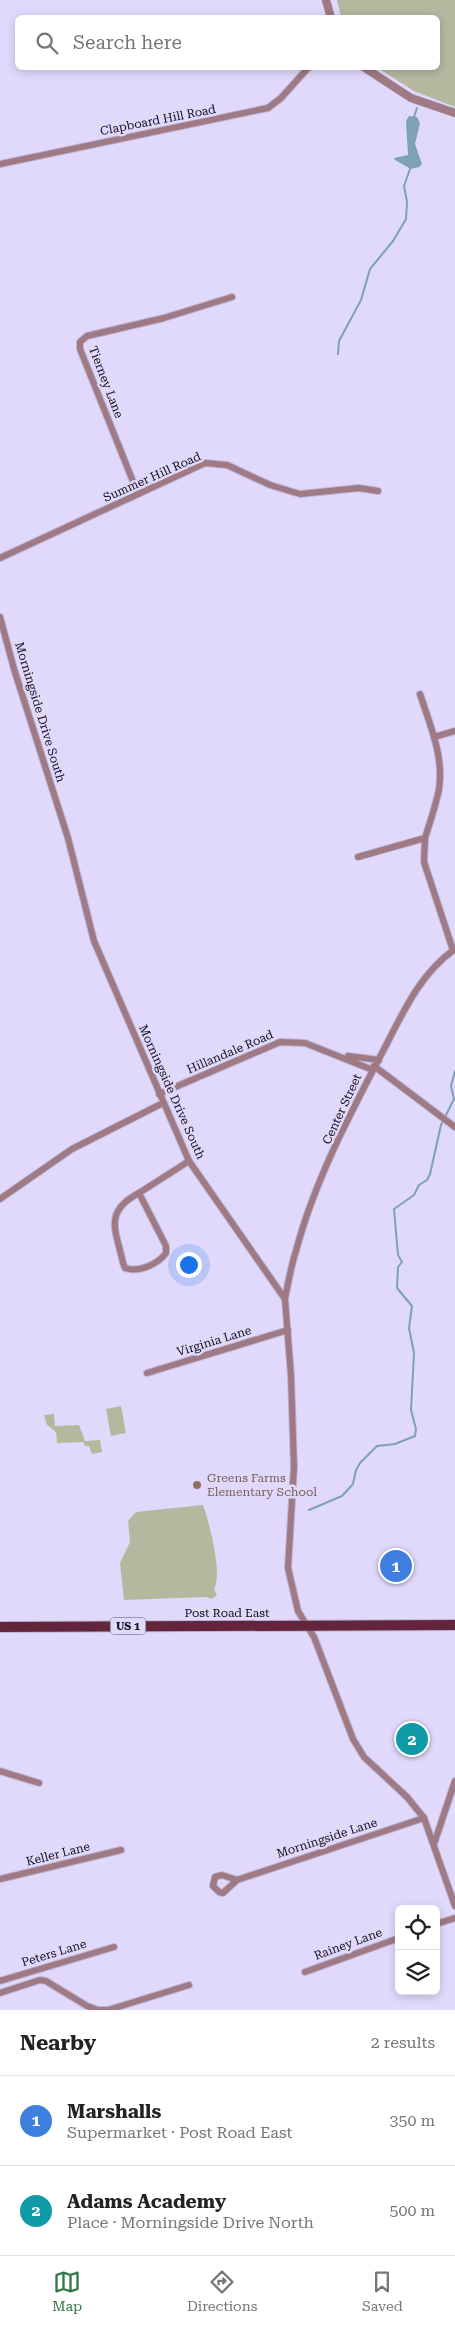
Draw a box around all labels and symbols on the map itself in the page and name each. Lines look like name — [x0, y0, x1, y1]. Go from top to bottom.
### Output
street label: Clapboard Hill Road — [99, 102, 217, 138]
street label: Tierney Lane — [86, 344, 126, 420]
street label: Summer Hill Road — [101, 449, 203, 505]
street label: Morningside Drive South — [12, 640, 68, 784]
street label: Morningside Drive South — [136, 1023, 208, 1162]
street label: Hillandale Road — [185, 1027, 276, 1077]
street label: Center Street — [320, 1071, 365, 1147]
your location — [176, 1252, 202, 1278]
street label: Virginia Lane — [175, 1323, 253, 1359]
place label: Greens Farms Elementary School — [207, 1471, 317, 1499]
marker: Greens Farms Elementary School — [191, 1479, 203, 1491]
pin: 1 — [380, 1547, 412, 1585]
street label: Post Road East — [185, 1606, 270, 1620]
road number: US 1 — [110, 1618, 146, 1634]
pin: 2 — [396, 1720, 428, 1758]
street label: Morningside Lane — [275, 1815, 379, 1861]
street label: Keller Lane — [25, 1839, 92, 1869]
street label: Rainey Lane — [312, 1925, 384, 1963]
street label: Peters Lane — [20, 1936, 88, 1969]

